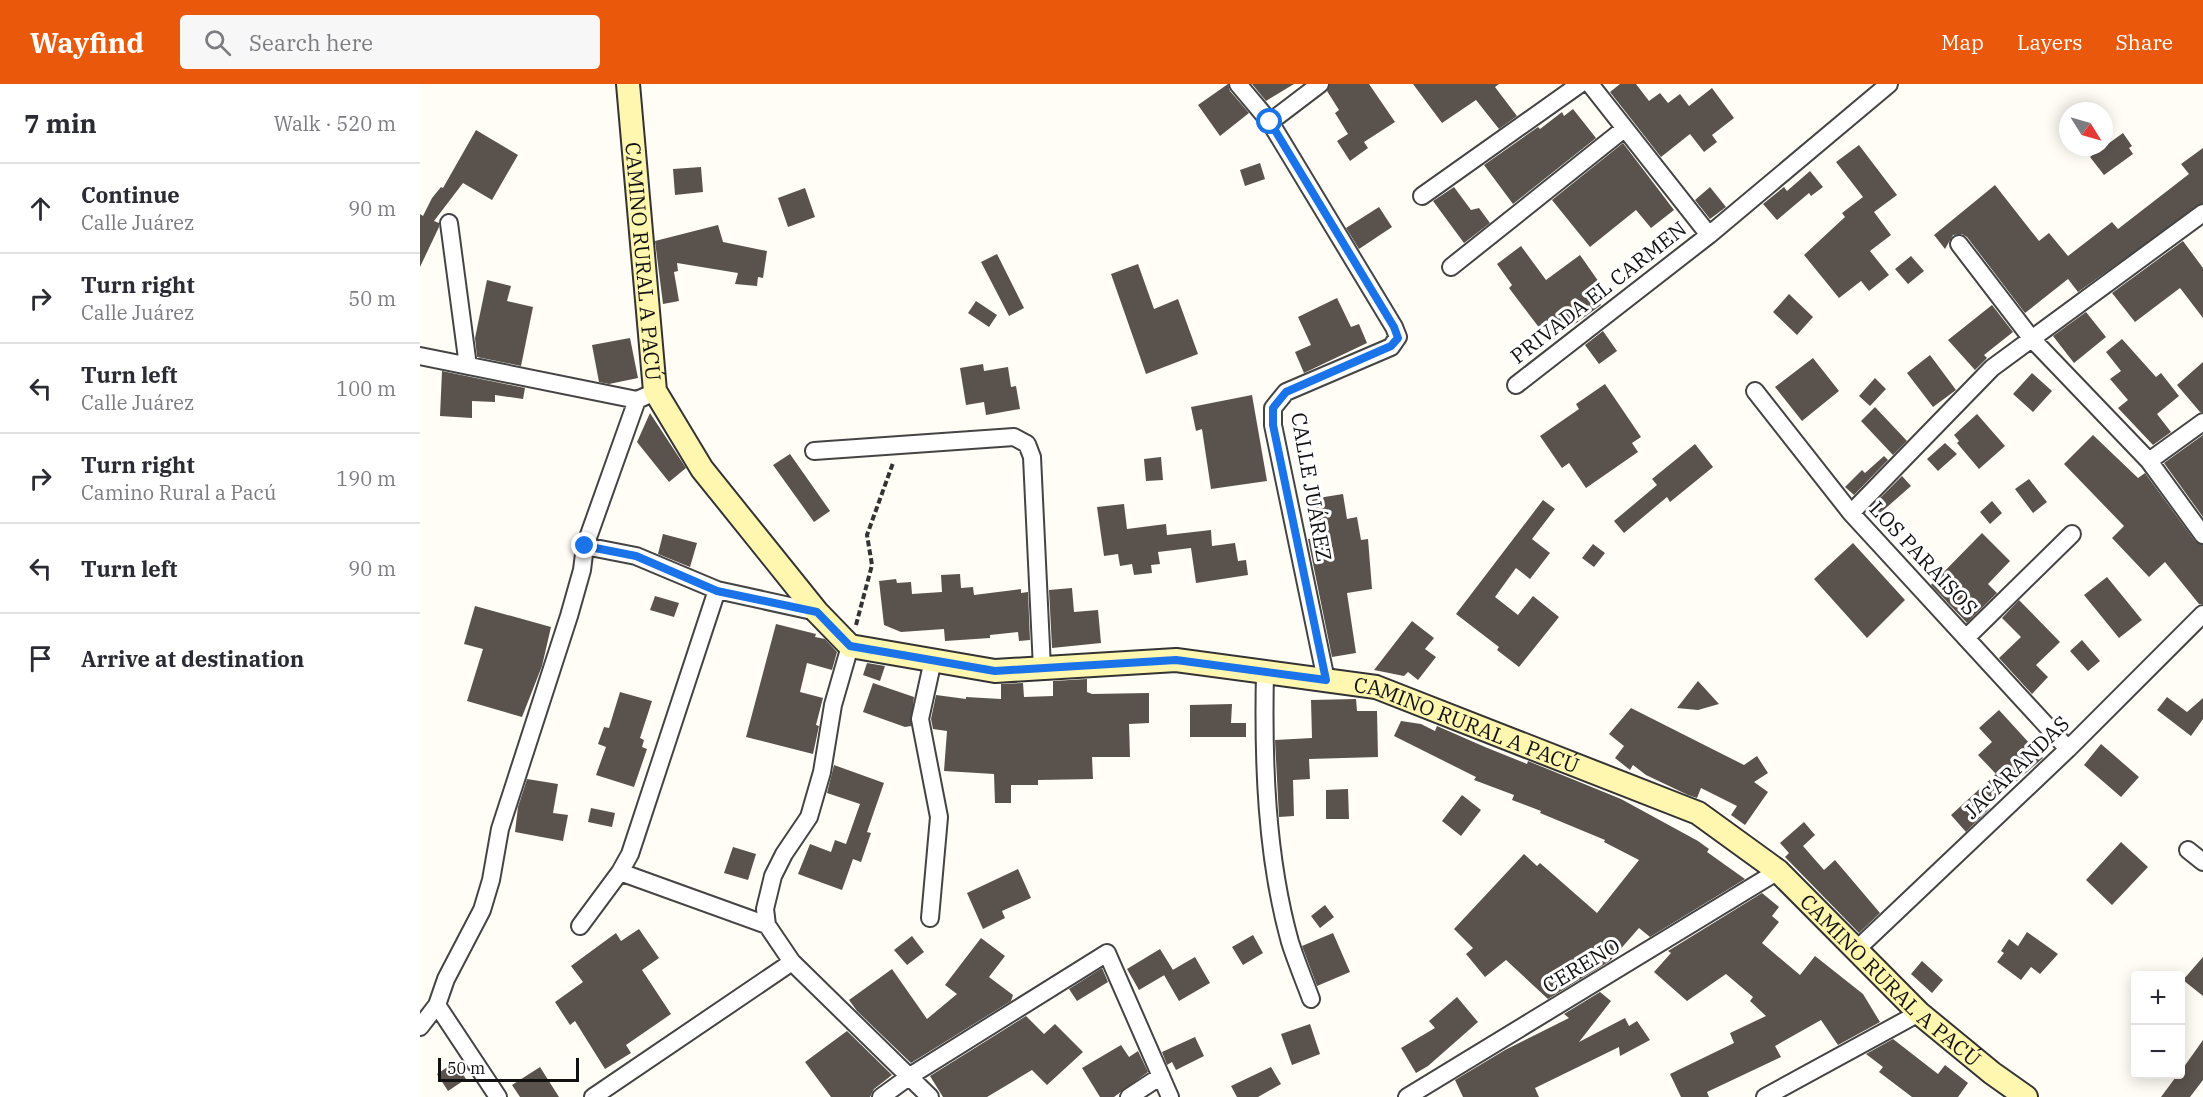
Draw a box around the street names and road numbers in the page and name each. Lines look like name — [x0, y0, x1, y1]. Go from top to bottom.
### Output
street label: CAMINO RURAL A PACÚ — [619, 141, 668, 382]
street label: PRIVADA EL CARMEN — [1504, 214, 1692, 370]
street label: CALLE JUÁREZ — [1285, 410, 1339, 564]
street label: LOS PARAISOS — [1864, 495, 1984, 621]
street label: CAMINO RURAL A PACÚ — [1352, 670, 1583, 779]
street label: JACARANDAS — [1957, 709, 2075, 825]
street label: CAMINO RURAL A PACÚ — [1794, 888, 1987, 1072]
street label: CERENO — [1537, 931, 1625, 999]

